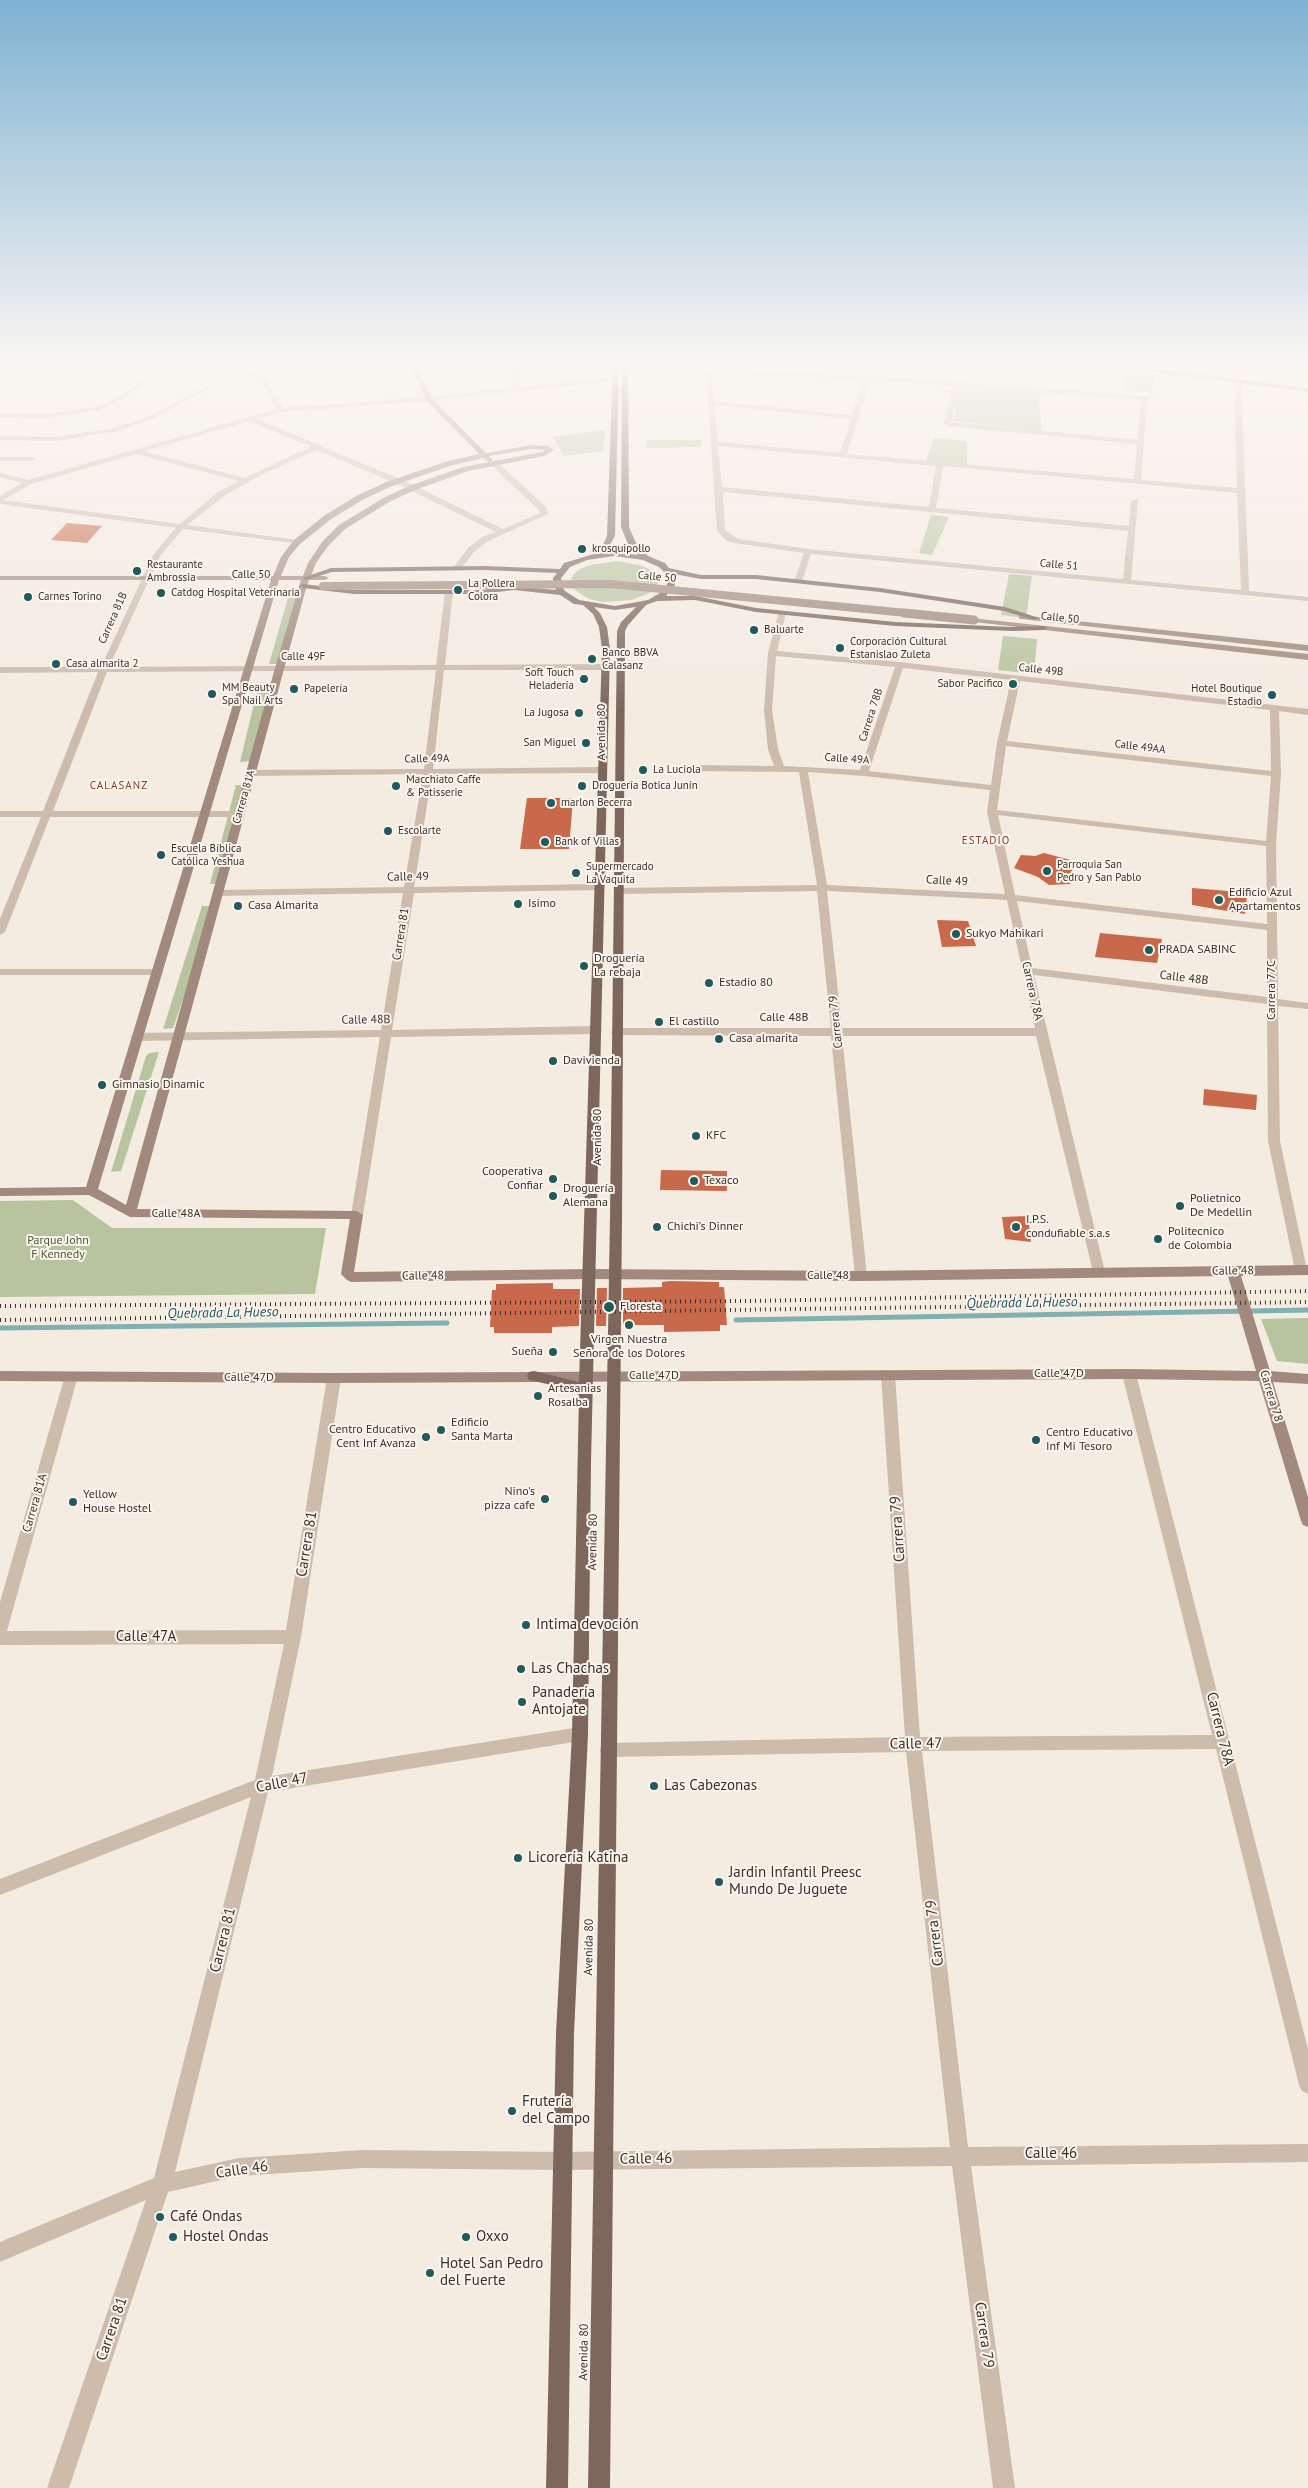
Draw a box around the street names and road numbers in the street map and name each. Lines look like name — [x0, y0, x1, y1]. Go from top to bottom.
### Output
street label: Calle 51 — [1039, 557, 1079, 573]
street label: Calle 50 — [232, 568, 270, 582]
street label: Calle 50 — [637, 569, 677, 585]
street label: Carrera 81B — [96, 590, 130, 646]
street label: Calle 50 — [1040, 609, 1080, 627]
street label: Calle 49F — [281, 650, 325, 664]
street label: Calle 49B — [1018, 661, 1064, 679]
street label: Carrera 78B — [856, 687, 886, 743]
street label: Avenida 80 — [595, 704, 609, 760]
street label: Calle 49AA — [1114, 737, 1166, 757]
street label: Calle 49A — [824, 751, 870, 767]
street label: Calle 49A — [404, 752, 450, 766]
street label: Carrera 81A — [230, 769, 258, 825]
street label: Calle 49 — [387, 869, 429, 885]
street label: Calle 49 — [926, 873, 968, 889]
street label: Carrera 81 — [390, 907, 412, 961]
street label: Carrera 78A — [1018, 960, 1046, 1022]
street label: Carrera 77C — [1265, 960, 1279, 1020]
street label: Calle 48B — [1159, 968, 1209, 988]
street label: Carrera 79 — [826, 995, 846, 1049]
street label: Calle 48B — [760, 1011, 808, 1025]
street label: Calle 48B — [341, 1012, 391, 1028]
street label: Avenida 80 — [591, 1109, 605, 1165]
street label: Calle 48A — [151, 1207, 201, 1221]
street label: Calle 48 — [1212, 1263, 1254, 1279]
street label: Calle 48 — [402, 1268, 444, 1284]
street label: Calle 48 — [807, 1269, 849, 1283]
street label: Calle 47D — [1034, 1367, 1084, 1381]
street label: Carrera 78 — [1256, 1368, 1286, 1424]
street label: Calle 47D — [629, 1369, 679, 1383]
street label: Calle 47D — [224, 1371, 274, 1385]
street label: Carrera 81A — [20, 1472, 50, 1534]
street label: Carrera 79 — [887, 1495, 909, 1563]
street label: Carrera 81 — [293, 1510, 321, 1578]
street label: Avenida 80 — [585, 1513, 601, 1571]
street label: Calle 47A — [116, 1628, 176, 1646]
street label: Carrera 78A — [1202, 1690, 1238, 1768]
street label: Calle 47 — [890, 1735, 942, 1753]
street label: Calle 47 — [255, 1769, 309, 1797]
street label: Carrera 79 — [922, 1899, 948, 1967]
street label: Carrera 81 — [206, 1906, 240, 1974]
street label: Avenida 80 — [581, 1918, 597, 1976]
street label: Calle 46 — [1025, 2145, 1077, 2163]
street label: Calle 46 — [620, 2150, 672, 2168]
street label: Calle 46 — [215, 2157, 269, 2183]
street label: Carrera 81 — [93, 2295, 131, 2363]
street label: Carrera 79 — [970, 2301, 998, 2369]
street label: Avenida 80 — [576, 2323, 592, 2381]

